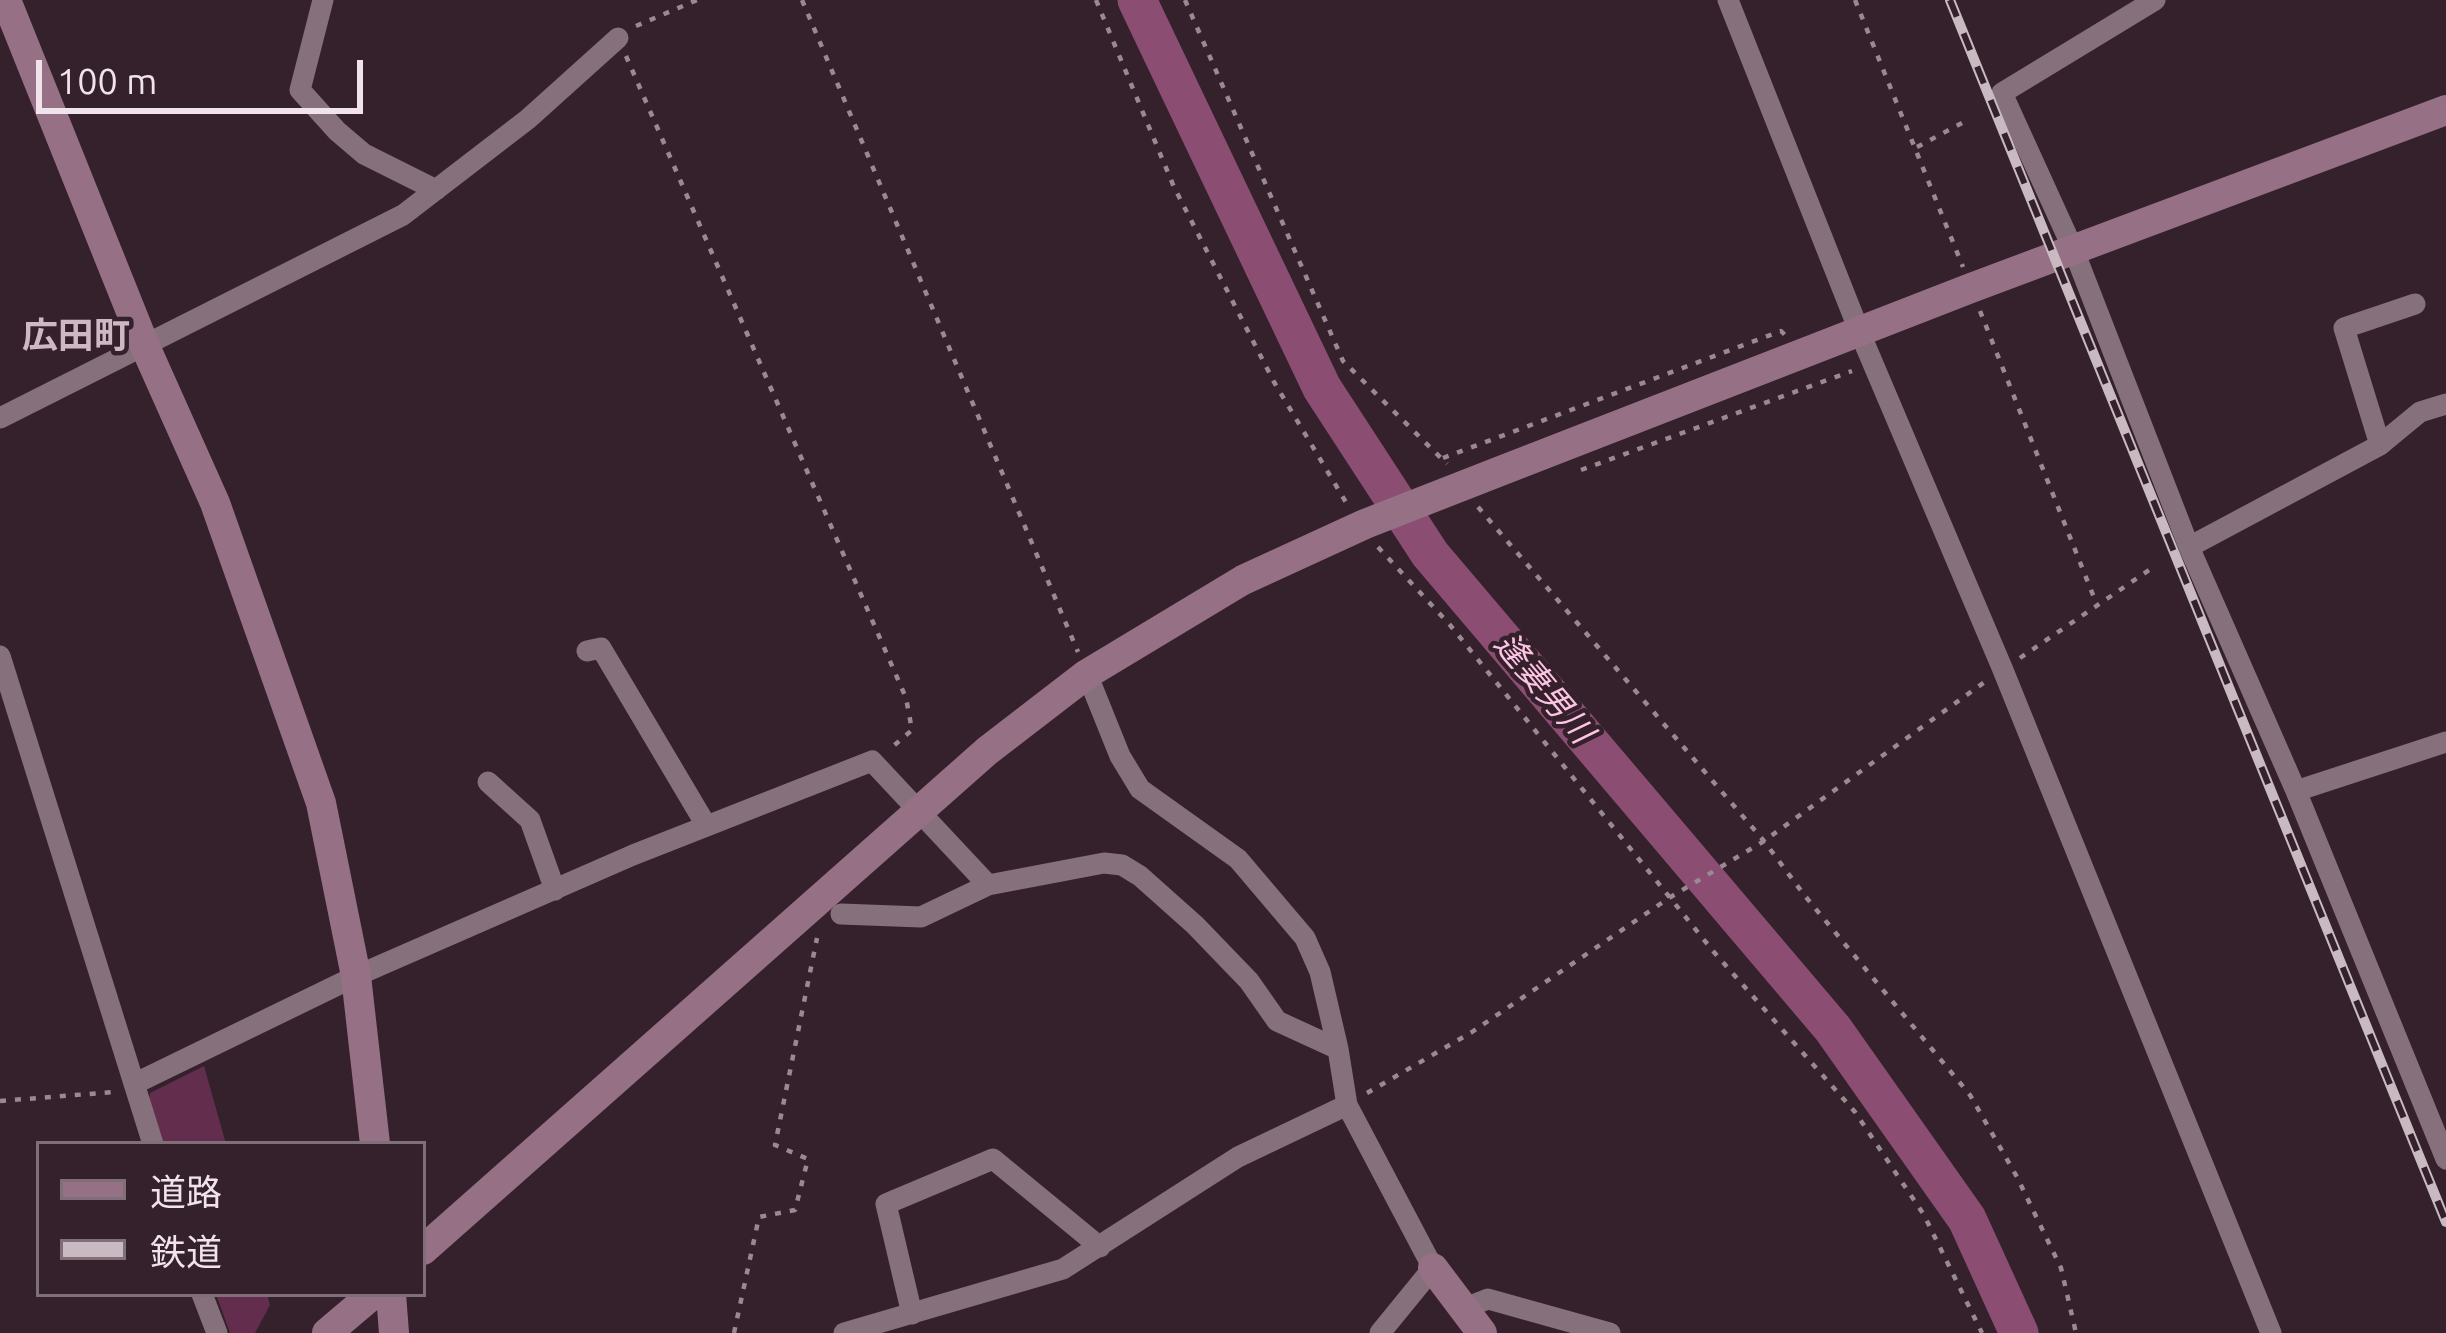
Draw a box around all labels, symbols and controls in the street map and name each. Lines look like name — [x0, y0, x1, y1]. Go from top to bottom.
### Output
scale bar — [42, 36, 369, 110]
text: 100 m — [57, 60, 157, 101]
district label: 広田町 — [22, 314, 130, 358]
water label: 逢妻男川 — [1486, 625, 1602, 751]
legend — [36, 1141, 426, 1297]
text: 道路 — [150, 1171, 222, 1212]
text: 鉄道 — [150, 1231, 222, 1272]

